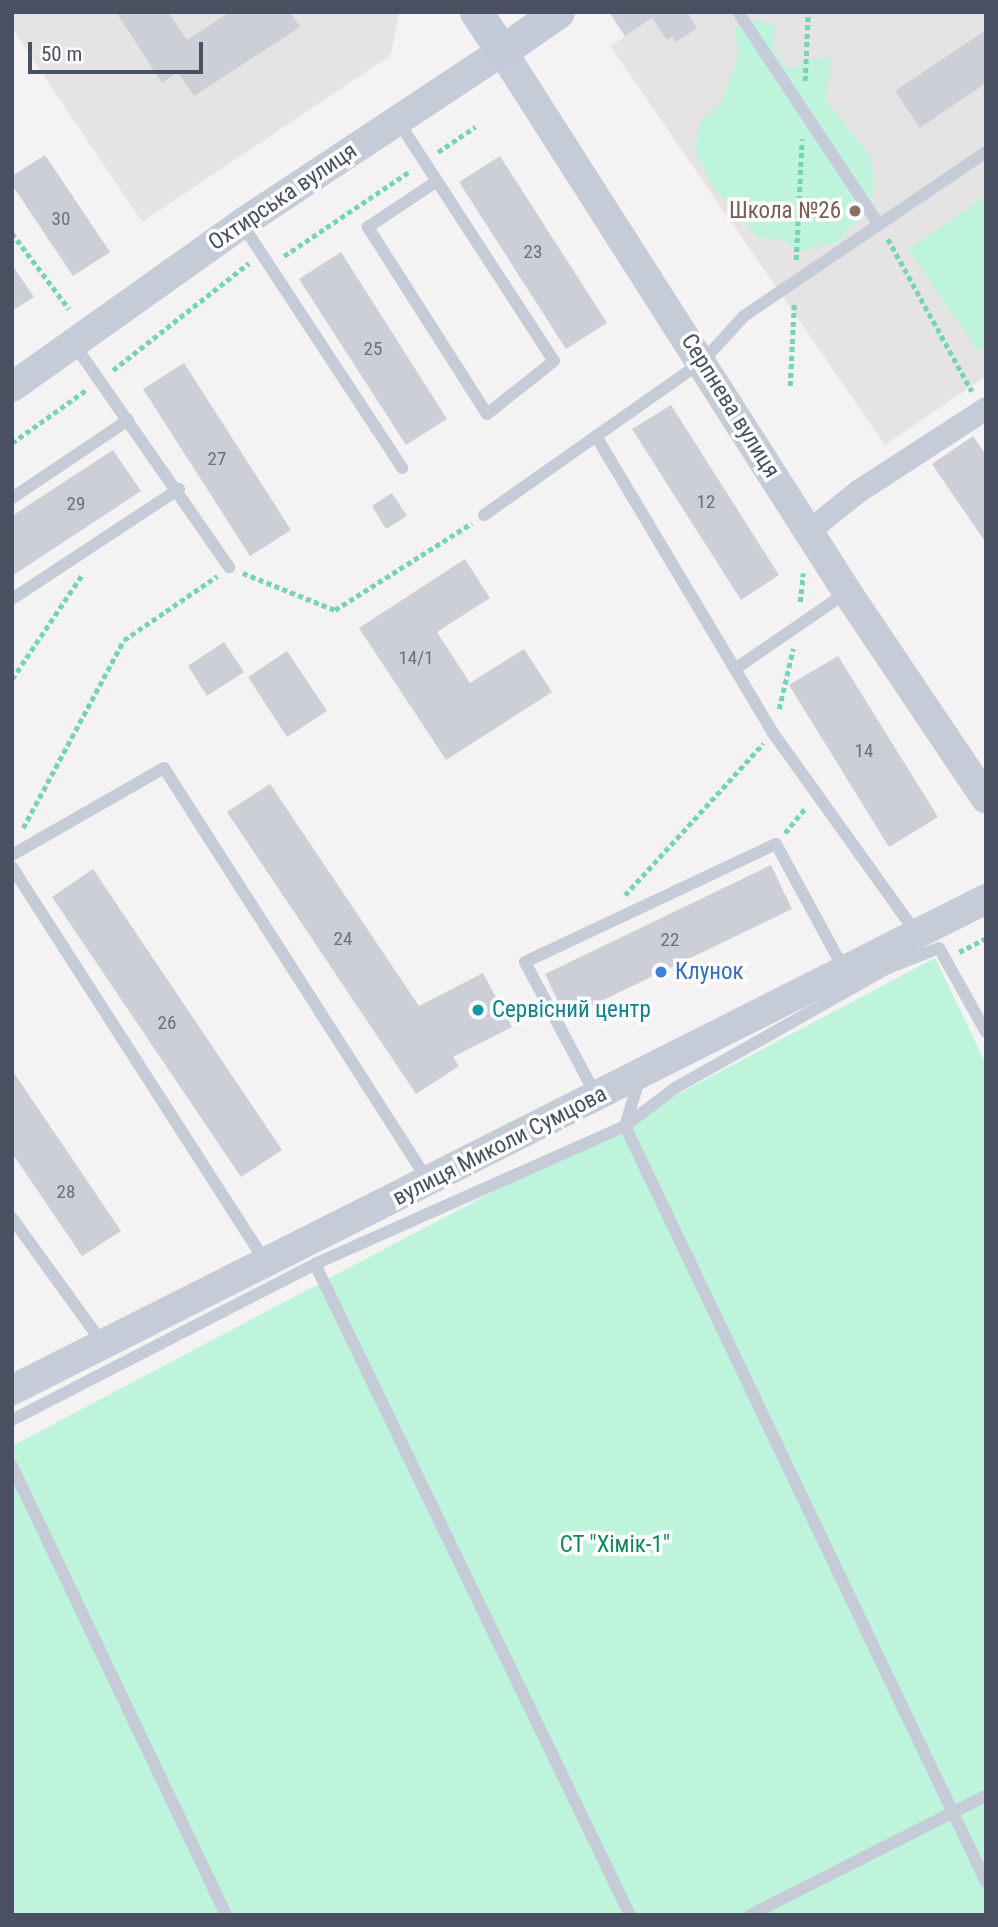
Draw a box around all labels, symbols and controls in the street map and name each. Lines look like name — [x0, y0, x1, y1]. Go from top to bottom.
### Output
scale bar — [32, 28, 206, 72]
text: 50 m — [41, 42, 82, 66]
street label: Охтирська вулиця — [204, 137, 362, 257]
place label: Школа №26 — [729, 197, 841, 225]
marker: Школа №26 — [847, 203, 863, 219]
house number: 30 — [52, 208, 70, 230]
house number: 23 — [524, 241, 542, 263]
street label: Серпнева вулиця — [675, 329, 785, 483]
house number: 25 — [364, 338, 382, 360]
house number: 27 — [208, 448, 226, 470]
house number: 12 — [697, 491, 715, 513]
house number: 29 — [67, 493, 85, 515]
house number: 14/1 — [398, 647, 434, 669]
house number: 14 — [855, 740, 873, 762]
house number: 24 — [334, 928, 352, 950]
house number: 22 — [661, 929, 679, 951]
place label: Клунок — [675, 958, 744, 986]
marker: Клунок — [653, 964, 669, 980]
place label: Сервісний центр — [492, 996, 651, 1024]
marker: Сервісний центр — [470, 1002, 486, 1018]
house number: 26 — [158, 1012, 176, 1034]
street label: вулиця Миколи Сумцова — [388, 1080, 612, 1212]
house number: 28 — [57, 1181, 75, 1203]
park label: СТ "Хімік-1" — [560, 1531, 670, 1559]

